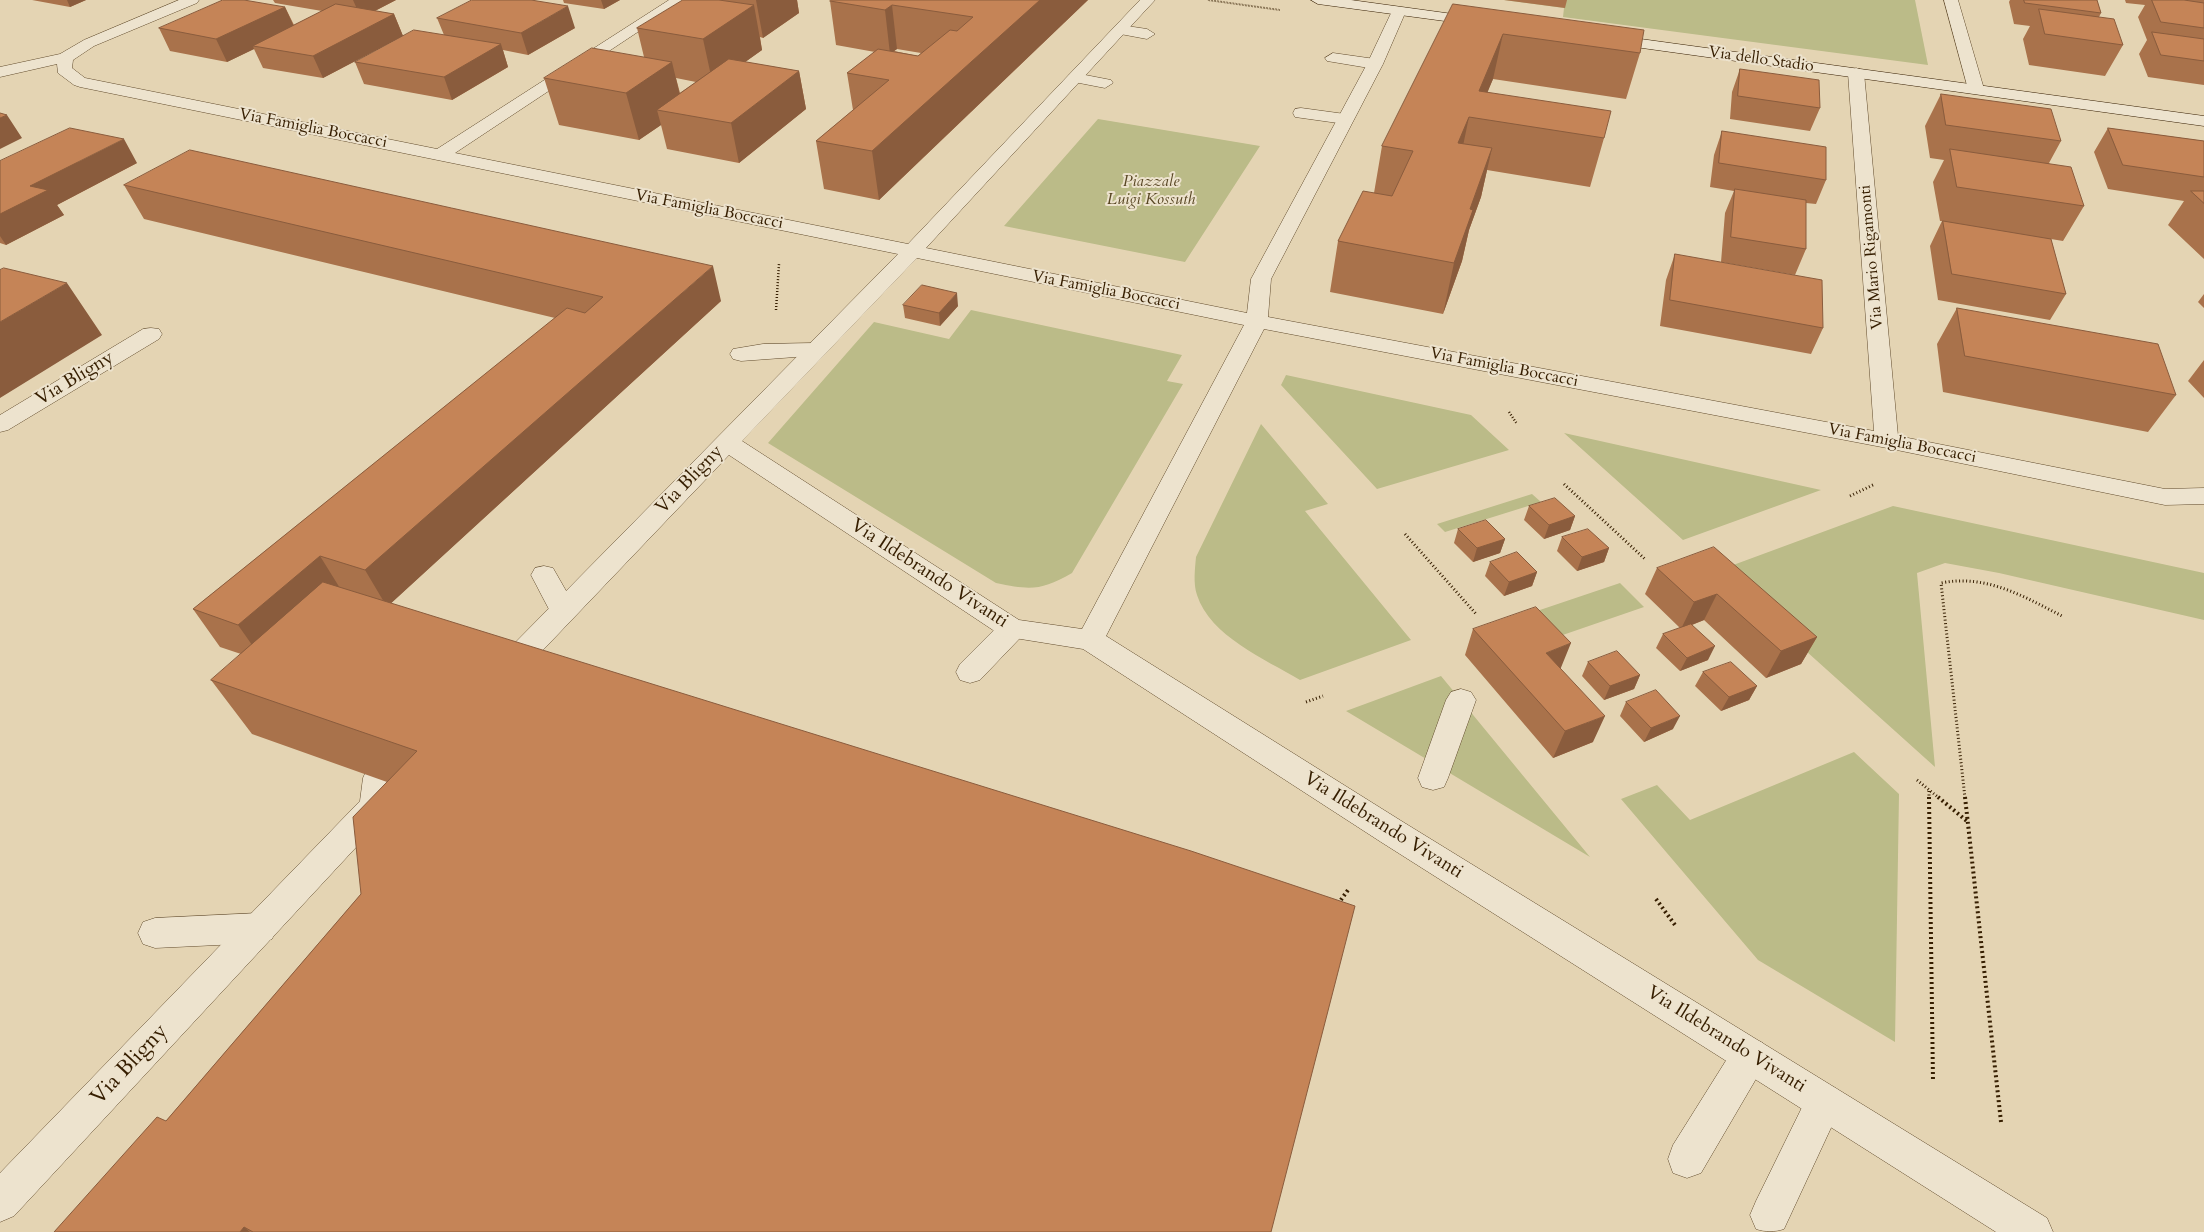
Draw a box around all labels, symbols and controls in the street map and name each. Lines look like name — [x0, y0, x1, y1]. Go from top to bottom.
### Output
street label: Via dello Stadio — [1707, 43, 1815, 77]
street label: Via Famiglia Boccacci — [237, 105, 389, 153]
park label: Piazzale Luigi Kossuth — [1107, 172, 1195, 210]
street label: Via Mario Rigamonti — [1856, 184, 1888, 330]
street label: Via Famiglia Boccacci — [633, 186, 785, 234]
street label: Via Famiglia Boccacci — [1030, 267, 1182, 315]
street label: Via Famiglia Boccacci — [1428, 344, 1580, 392]
street label: Via Bligny — [32, 347, 118, 411]
street label: Via Famiglia Boccacci — [1826, 420, 1978, 468]
street label: Via Bligny — [652, 441, 728, 519]
street label: Via Ildebrando Vivanti — [846, 514, 1012, 634]
street label: Via Ildebrando Vivanti — [1299, 768, 1467, 884]
street label: Via Ildebrando Vivanti — [1642, 982, 1810, 1098]
street label: Via Bligny — [86, 1019, 174, 1111]

